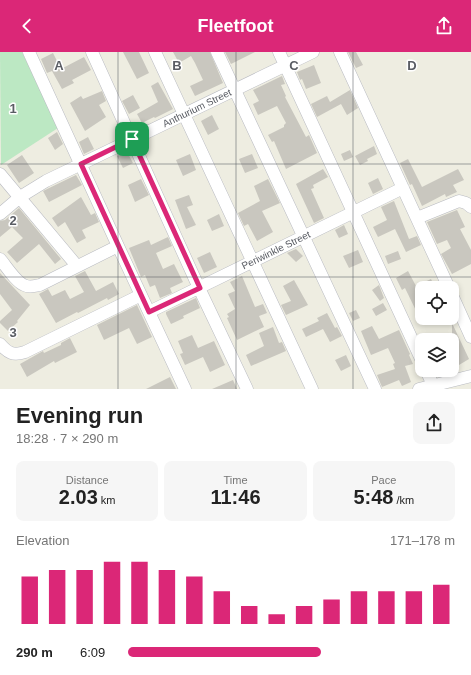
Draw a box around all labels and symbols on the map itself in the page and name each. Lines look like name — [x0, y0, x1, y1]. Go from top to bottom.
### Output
text: A — [54, 58, 64, 73]
text: B — [172, 58, 182, 73]
text: C — [289, 58, 299, 73]
text: D — [407, 58, 417, 73]
street label: Anthurium Street — [161, 87, 233, 129]
text: 1 — [9, 101, 17, 116]
pin — [115, 122, 149, 156]
text: 2 — [9, 213, 17, 228]
street label: Periwinkle Street — [240, 229, 312, 271]
text: 3 — [9, 325, 17, 340]

